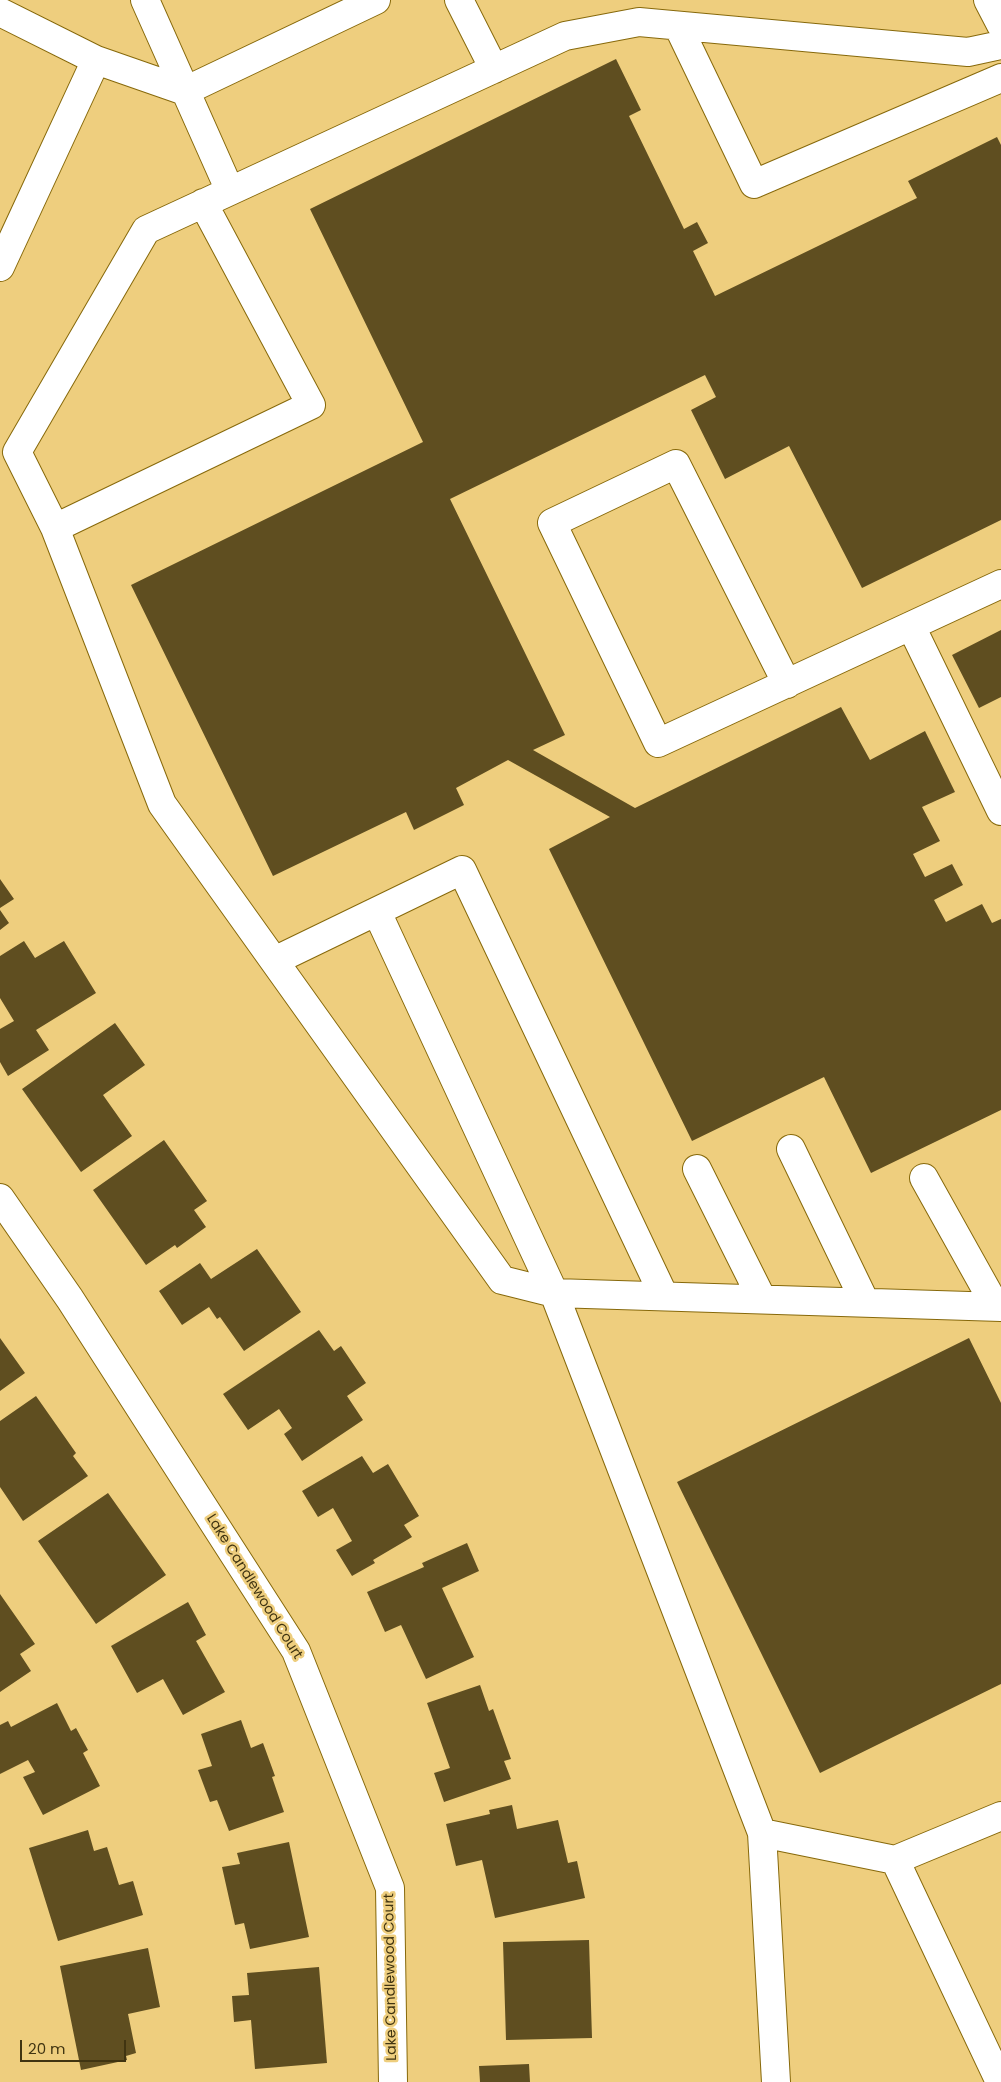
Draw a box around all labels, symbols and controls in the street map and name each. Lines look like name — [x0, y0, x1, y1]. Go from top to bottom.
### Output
street label: Lake Candlewood Court — [202, 1511, 306, 1663]
street label: Lake Candlewood Court — [381, 1893, 401, 2061]
scale bar — [22, 2030, 129, 2062]
text: 20 m — [28, 2038, 66, 2059]

